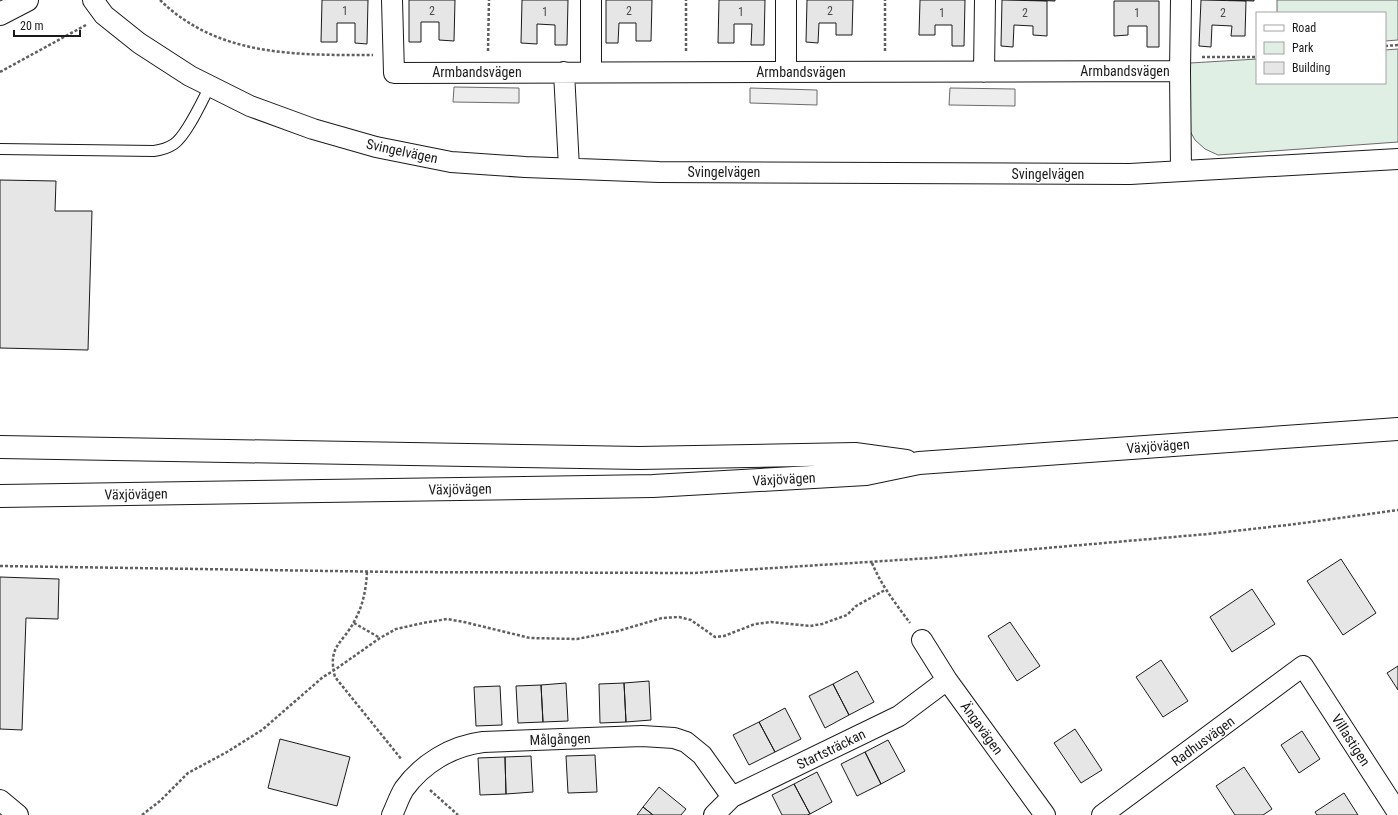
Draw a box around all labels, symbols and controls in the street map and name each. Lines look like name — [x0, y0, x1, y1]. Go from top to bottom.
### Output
house number: 1 — [342, 4, 348, 18]
house number: 2 — [429, 4, 435, 18]
house number: 2 — [626, 4, 632, 18]
house number: 2 — [827, 4, 833, 18]
house number: 1 — [542, 5, 548, 19]
house number: 1 — [738, 5, 744, 19]
house number: 1 — [939, 6, 945, 20]
house number: 2 — [1022, 6, 1028, 20]
house number: 1 — [1134, 6, 1140, 20]
house number: 2 — [1220, 6, 1226, 20]
scale bar — [14, 12, 80, 38]
legend — [1256, 12, 1386, 84]
text: 20 m — [20, 19, 44, 33]
text: Road — [1292, 21, 1316, 35]
text: Park — [1292, 41, 1314, 55]
text: Building — [1292, 61, 1330, 75]
street label: Armbandsvägen — [1080, 63, 1170, 79]
street label: Armbandsvägen — [432, 64, 522, 80]
street label: Armbandsvägen — [756, 64, 846, 80]
street label: Svingelvägen — [365, 136, 439, 166]
street label: Svingelvägen — [688, 164, 760, 180]
street label: Svingelvägen — [1012, 166, 1084, 182]
street label: Växjövägen — [1126, 436, 1190, 456]
street label: Växjövägen — [752, 469, 816, 489]
street label: Växjövägen — [428, 480, 492, 498]
street label: Växjövägen — [104, 485, 168, 503]
street label: Ängavägen — [958, 699, 1006, 757]
street label: Villastigen — [1328, 711, 1374, 769]
street label: Radhusvägen — [1168, 713, 1238, 769]
street label: Startsträckan — [794, 726, 868, 772]
street label: Målgången — [529, 730, 591, 748]

